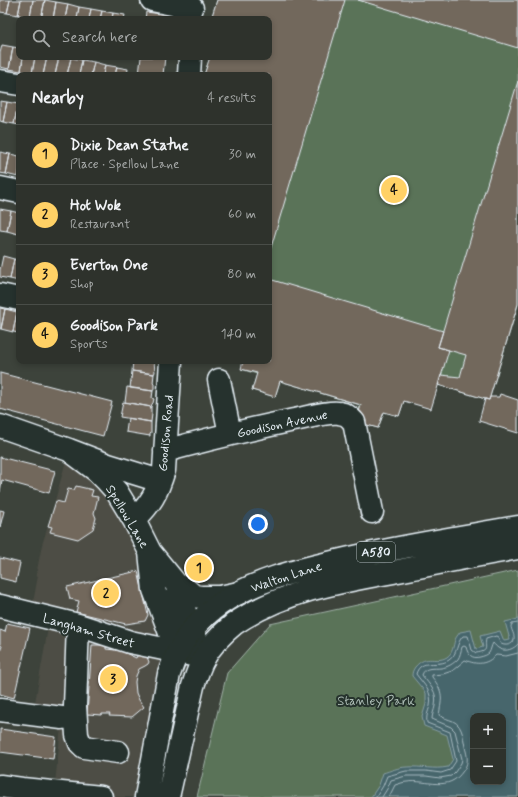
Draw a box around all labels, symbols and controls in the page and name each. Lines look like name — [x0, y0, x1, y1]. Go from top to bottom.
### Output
search box — [16, 16, 272, 60]
icon: search — [30, 27, 52, 49]
text: Search here — [62, 28, 138, 48]
text: Nearby — [32, 87, 84, 109]
text: 4 results — [207, 90, 256, 107]
text: Dixie Dean Statue — [70, 136, 189, 156]
text: 1 — [42, 146, 48, 163]
text: 30 m — [229, 146, 256, 163]
text: Place · Spellow Lane — [70, 156, 179, 173]
pin: 4 — [381, 175, 407, 205]
text: Hot Wok — [70, 196, 121, 216]
text: 2 — [42, 206, 48, 223]
text: 60 m — [228, 206, 256, 223]
text: Restaurant — [70, 216, 130, 233]
text: Everton One — [70, 256, 148, 276]
text: 3 — [42, 266, 48, 283]
text: 80 m — [227, 266, 256, 283]
text: Shop — [70, 276, 94, 293]
text: Goodison Park — [70, 316, 158, 336]
text: 4 — [41, 326, 49, 343]
text: 140 m — [221, 326, 256, 343]
text: Sports — [70, 336, 108, 353]
street label: Goodison Road — [155, 394, 178, 472]
street label: Goodison Avenue — [235, 407, 329, 442]
street label: Spellow Lane — [101, 482, 152, 552]
your location — [248, 514, 268, 534]
road number: A580 — [357, 542, 395, 562]
pin: 1 — [186, 553, 212, 583]
street label: Walton Lane — [249, 558, 324, 597]
pin: 2 — [93, 578, 119, 608]
street label: Langham Street — [40, 610, 137, 654]
pin: 3 — [100, 664, 126, 694]
park label: Stanley Park — [337, 693, 415, 710]
map controls — [470, 713, 506, 785]
button: + — [470, 713, 506, 749]
button: − — [470, 749, 506, 785]

